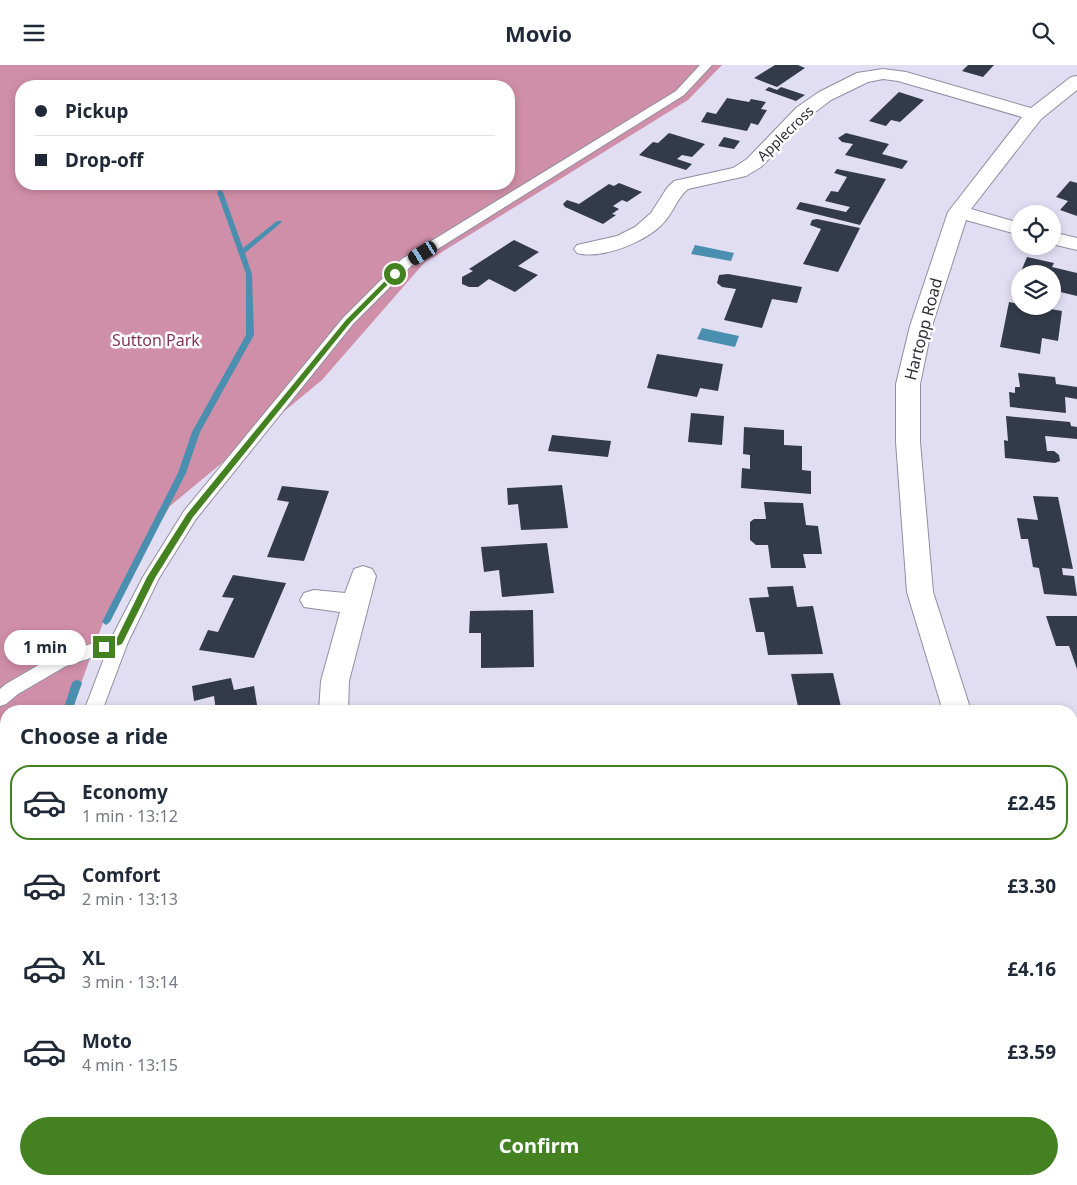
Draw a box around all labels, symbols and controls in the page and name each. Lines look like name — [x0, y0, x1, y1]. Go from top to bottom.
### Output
text: Movio — [505, 18, 572, 48]
icon: menu — [20, 19, 48, 47]
icon: search — [1029, 19, 1057, 47]
text: Pickup — [65, 98, 128, 124]
street label: Applecross — [753, 101, 818, 165]
text: Drop-off — [65, 147, 144, 173]
map controls — [1011, 205, 1061, 315]
button: locate — [1011, 205, 1061, 255]
car — [406, 239, 439, 267]
route start — [384, 263, 406, 285]
button: layers — [1011, 265, 1061, 315]
street label: Hartopp Road — [899, 275, 947, 383]
park label: Sutton Park — [112, 329, 200, 351]
callout: 1 min — [4, 629, 86, 665]
text: 1 min — [23, 636, 67, 658]
route end — [93, 636, 115, 658]
text: Choose a ride — [20, 720, 168, 750]
text: Economy — [82, 779, 168, 805]
icon: car — [22, 780, 67, 825]
text: £2.45 — [1007, 790, 1056, 816]
text: 1 min · 13:12 — [82, 805, 178, 827]
text: Comfort — [82, 862, 161, 888]
icon: car — [22, 863, 67, 908]
text: £3.30 — [1007, 873, 1056, 899]
text: 2 min · 13:13 — [82, 888, 178, 910]
text: XL — [82, 945, 105, 971]
icon: car — [22, 946, 67, 991]
text: £4.16 — [1007, 956, 1056, 982]
text: 3 min · 13:14 — [82, 971, 178, 993]
text: Moto — [82, 1028, 132, 1054]
icon: car — [22, 1029, 67, 1074]
text: £3.59 — [1007, 1039, 1056, 1065]
text: 4 min · 13:15 — [82, 1054, 178, 1076]
button: Confirm — [20, 1117, 1058, 1175]

